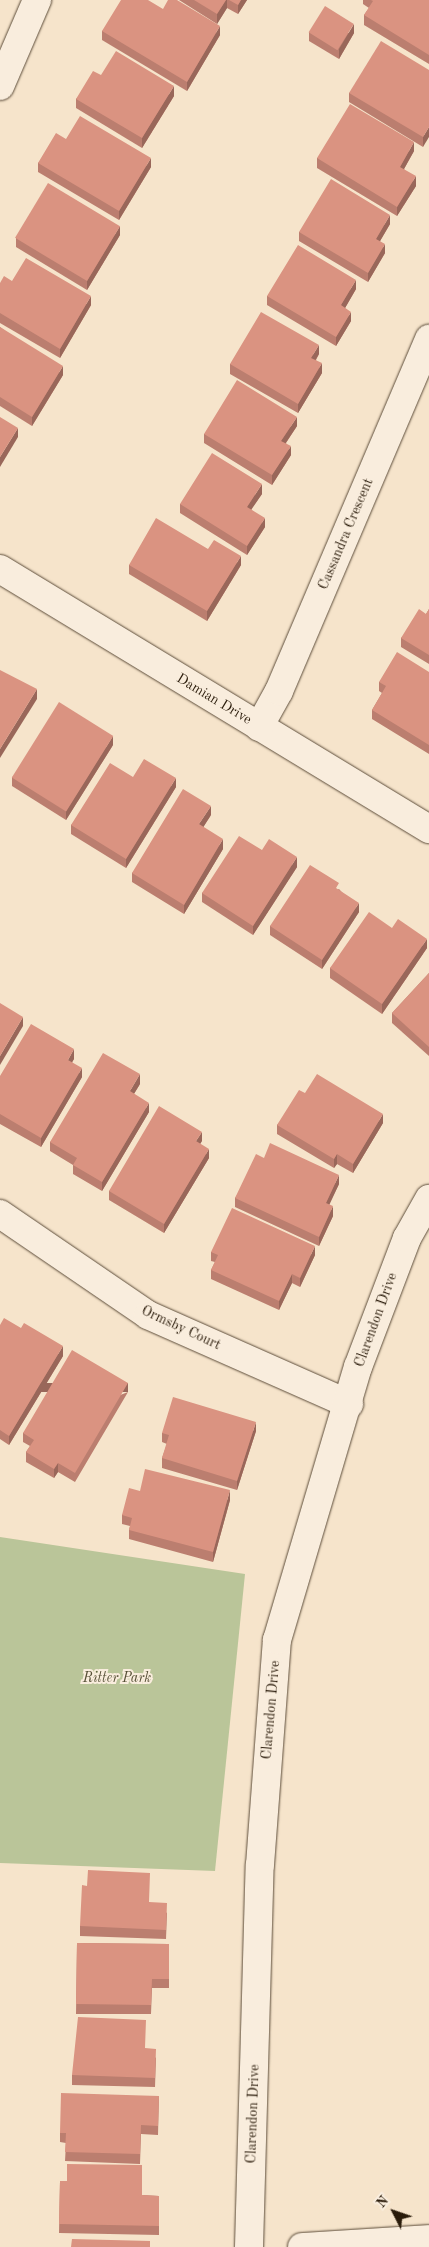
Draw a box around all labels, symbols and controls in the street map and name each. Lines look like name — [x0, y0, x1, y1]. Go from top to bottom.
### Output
street label: Cassandra Crescent — [315, 476, 377, 592]
street label: Damian Drive — [173, 670, 255, 728]
street label: Clarendon Drive — [351, 1271, 401, 1369]
street label: Ormsby Court — [139, 1302, 223, 1354]
street label: Clarendon Drive — [258, 1660, 284, 1760]
park label: Ritter Park — [83, 1670, 151, 1686]
street label: Clarendon Drive — [243, 2064, 263, 2164]
north arrow — [369, 2187, 419, 2237]
text: N — [374, 2194, 391, 2211]

